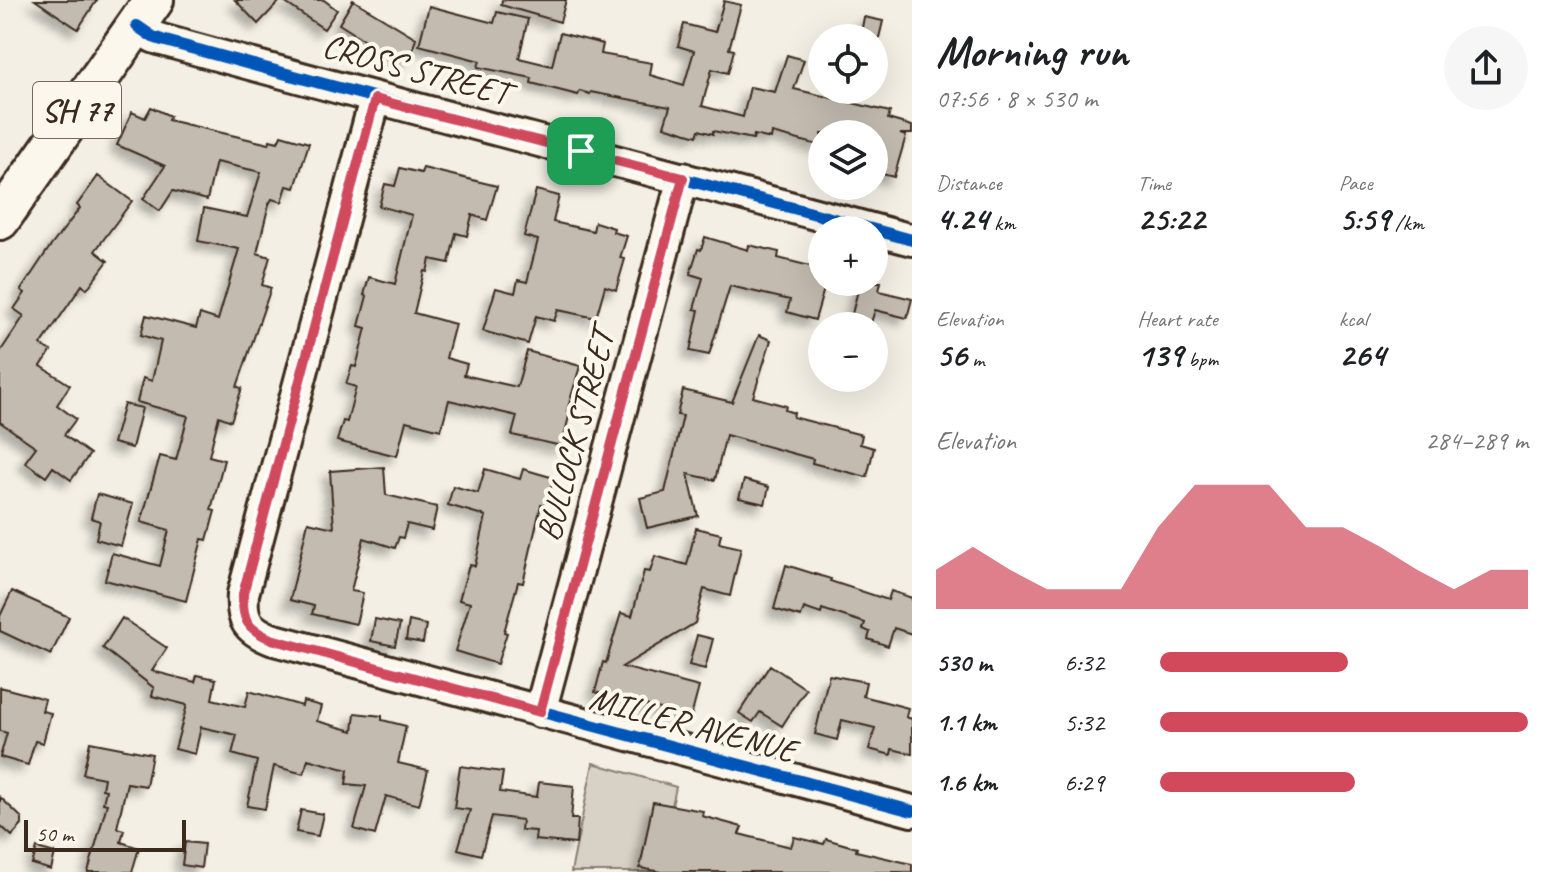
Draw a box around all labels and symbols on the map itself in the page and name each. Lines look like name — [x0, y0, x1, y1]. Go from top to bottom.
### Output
street label: CROSS STREET — [318, 23, 522, 117]
road number: SH 77 — [33, 82, 121, 138]
pin — [547, 117, 615, 185]
street label: BULLOCK STREET — [526, 316, 626, 545]
street label: MILLER AVENUE — [585, 676, 805, 773]
scale bar — [24, 816, 186, 852]

